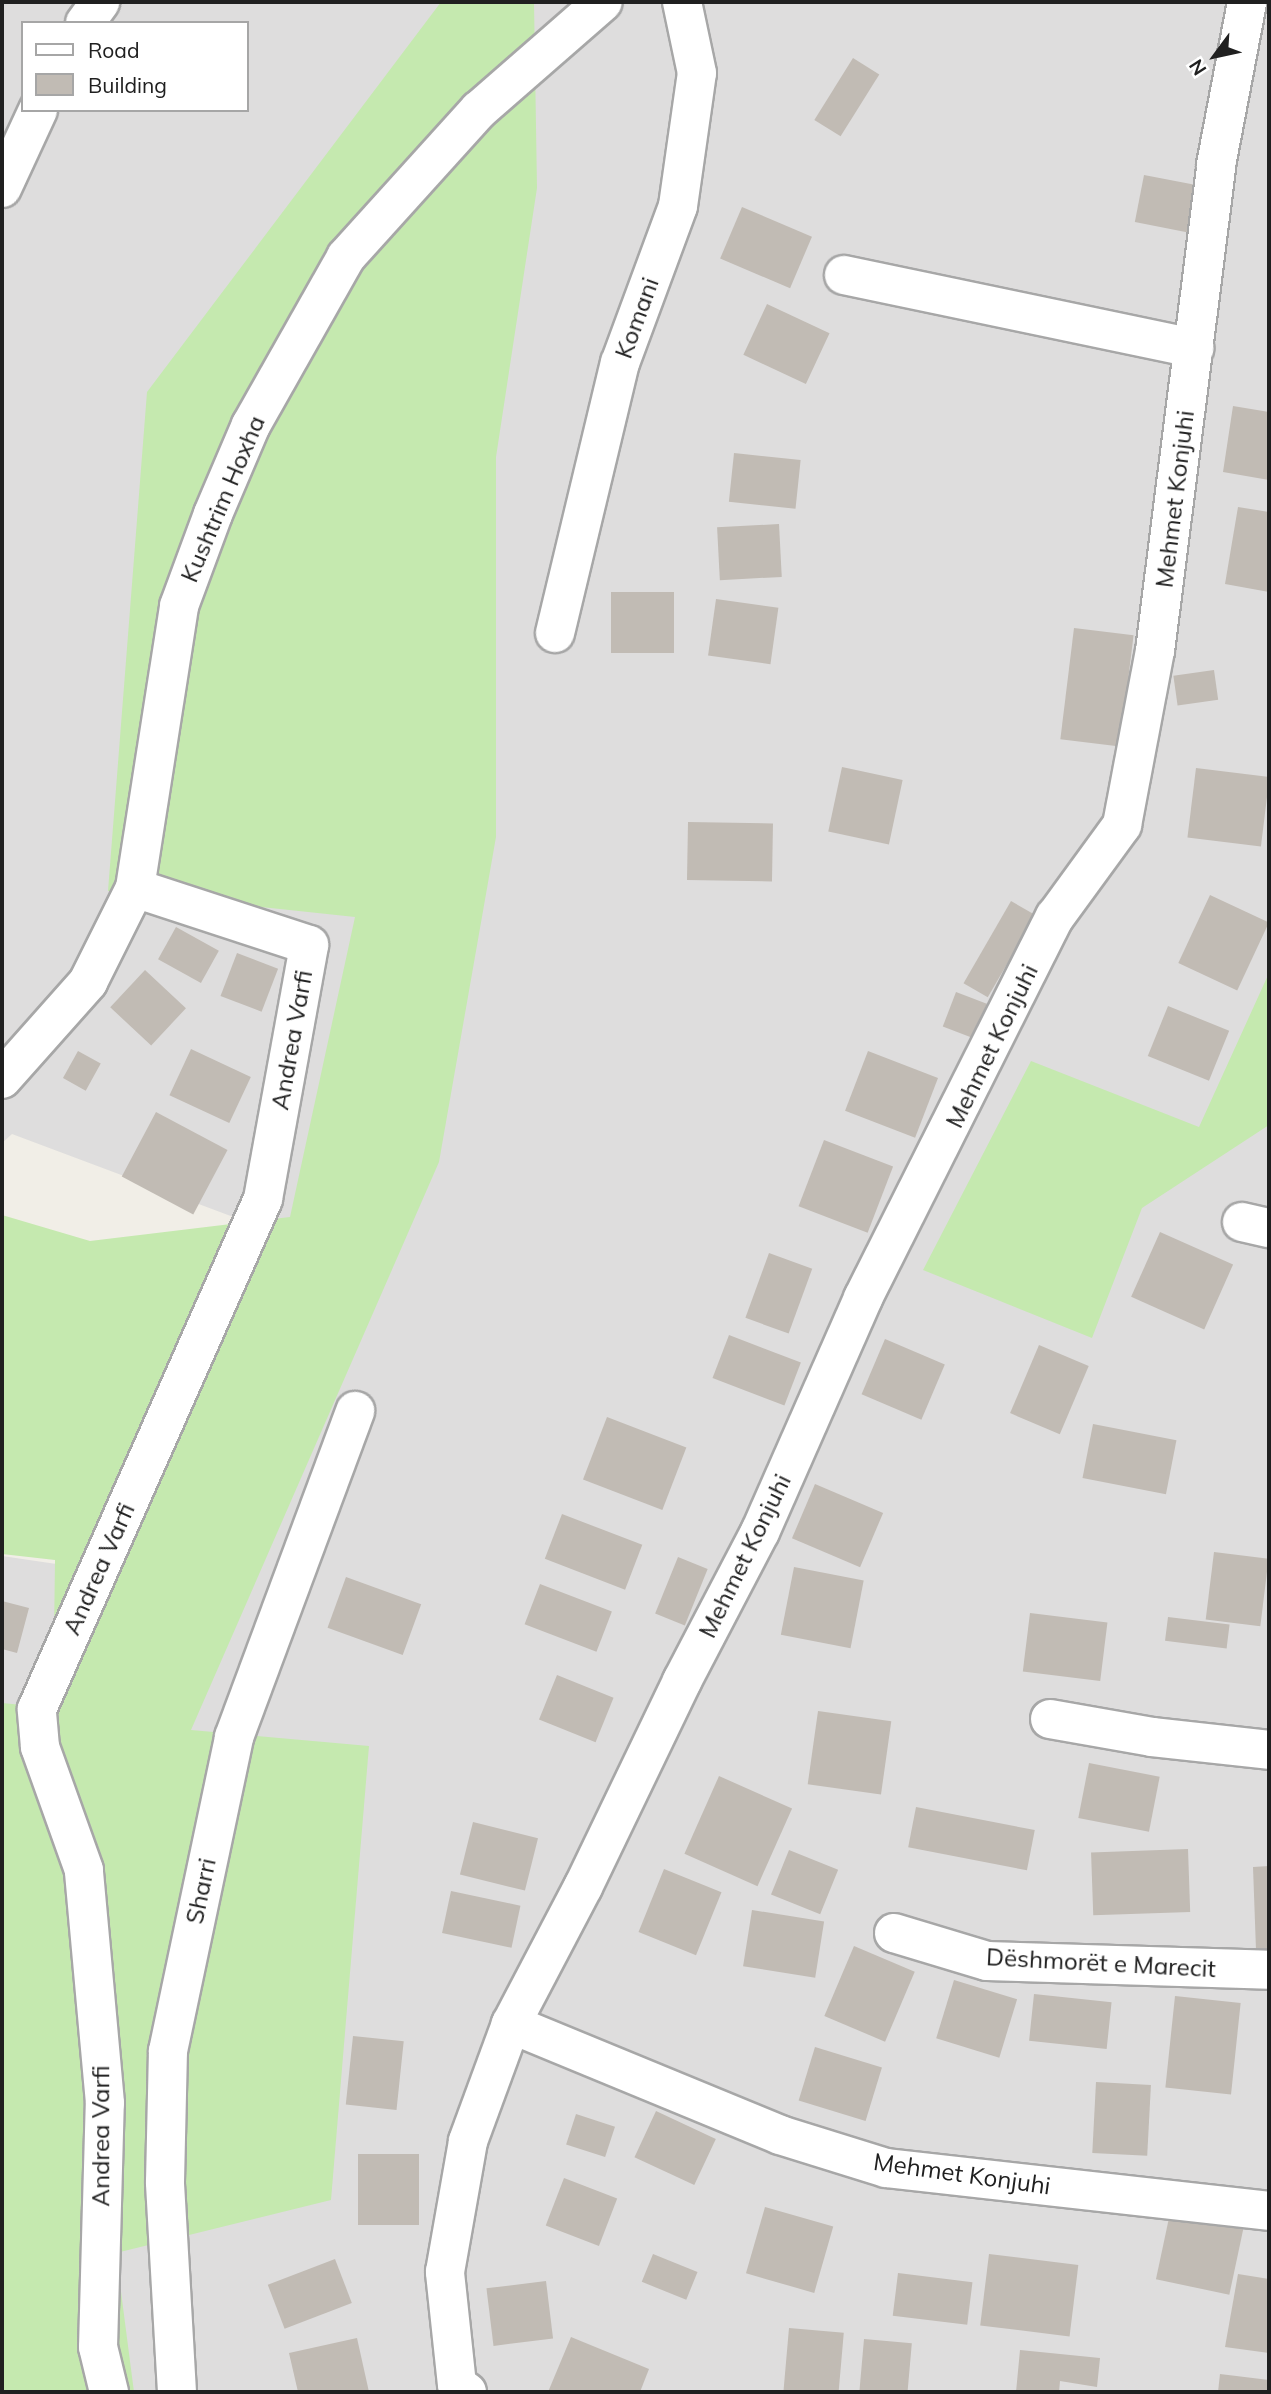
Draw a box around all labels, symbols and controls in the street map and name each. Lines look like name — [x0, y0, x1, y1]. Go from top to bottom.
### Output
legend — [21, 21, 248, 112]
north arrow — [1180, 21, 1250, 91]
text: Road — [88, 37, 139, 63]
text: N — [1183, 55, 1211, 80]
text: Building — [88, 72, 167, 98]
street label: Komani — [609, 274, 665, 362]
street label: Mehmet Konjuhi — [1150, 409, 1200, 589]
street label: Kushtrim Hoxha — [175, 411, 271, 587]
street label: Mehmet Konjuhi — [940, 959, 1044, 1133]
street label: Andrea Varfi — [266, 968, 318, 1112]
street label: Mehmet Konjuhi — [693, 1469, 797, 1643]
street label: Andrea Varfi — [57, 1499, 141, 1639]
street label: Sharri — [180, 1855, 222, 1927]
street label: Dëshmorët e Marecit — [985, 1943, 1217, 1983]
street label: Andrea Varfi — [87, 2065, 115, 2207]
street label: Mehmet Konjuhi — [872, 2147, 1052, 2201]

